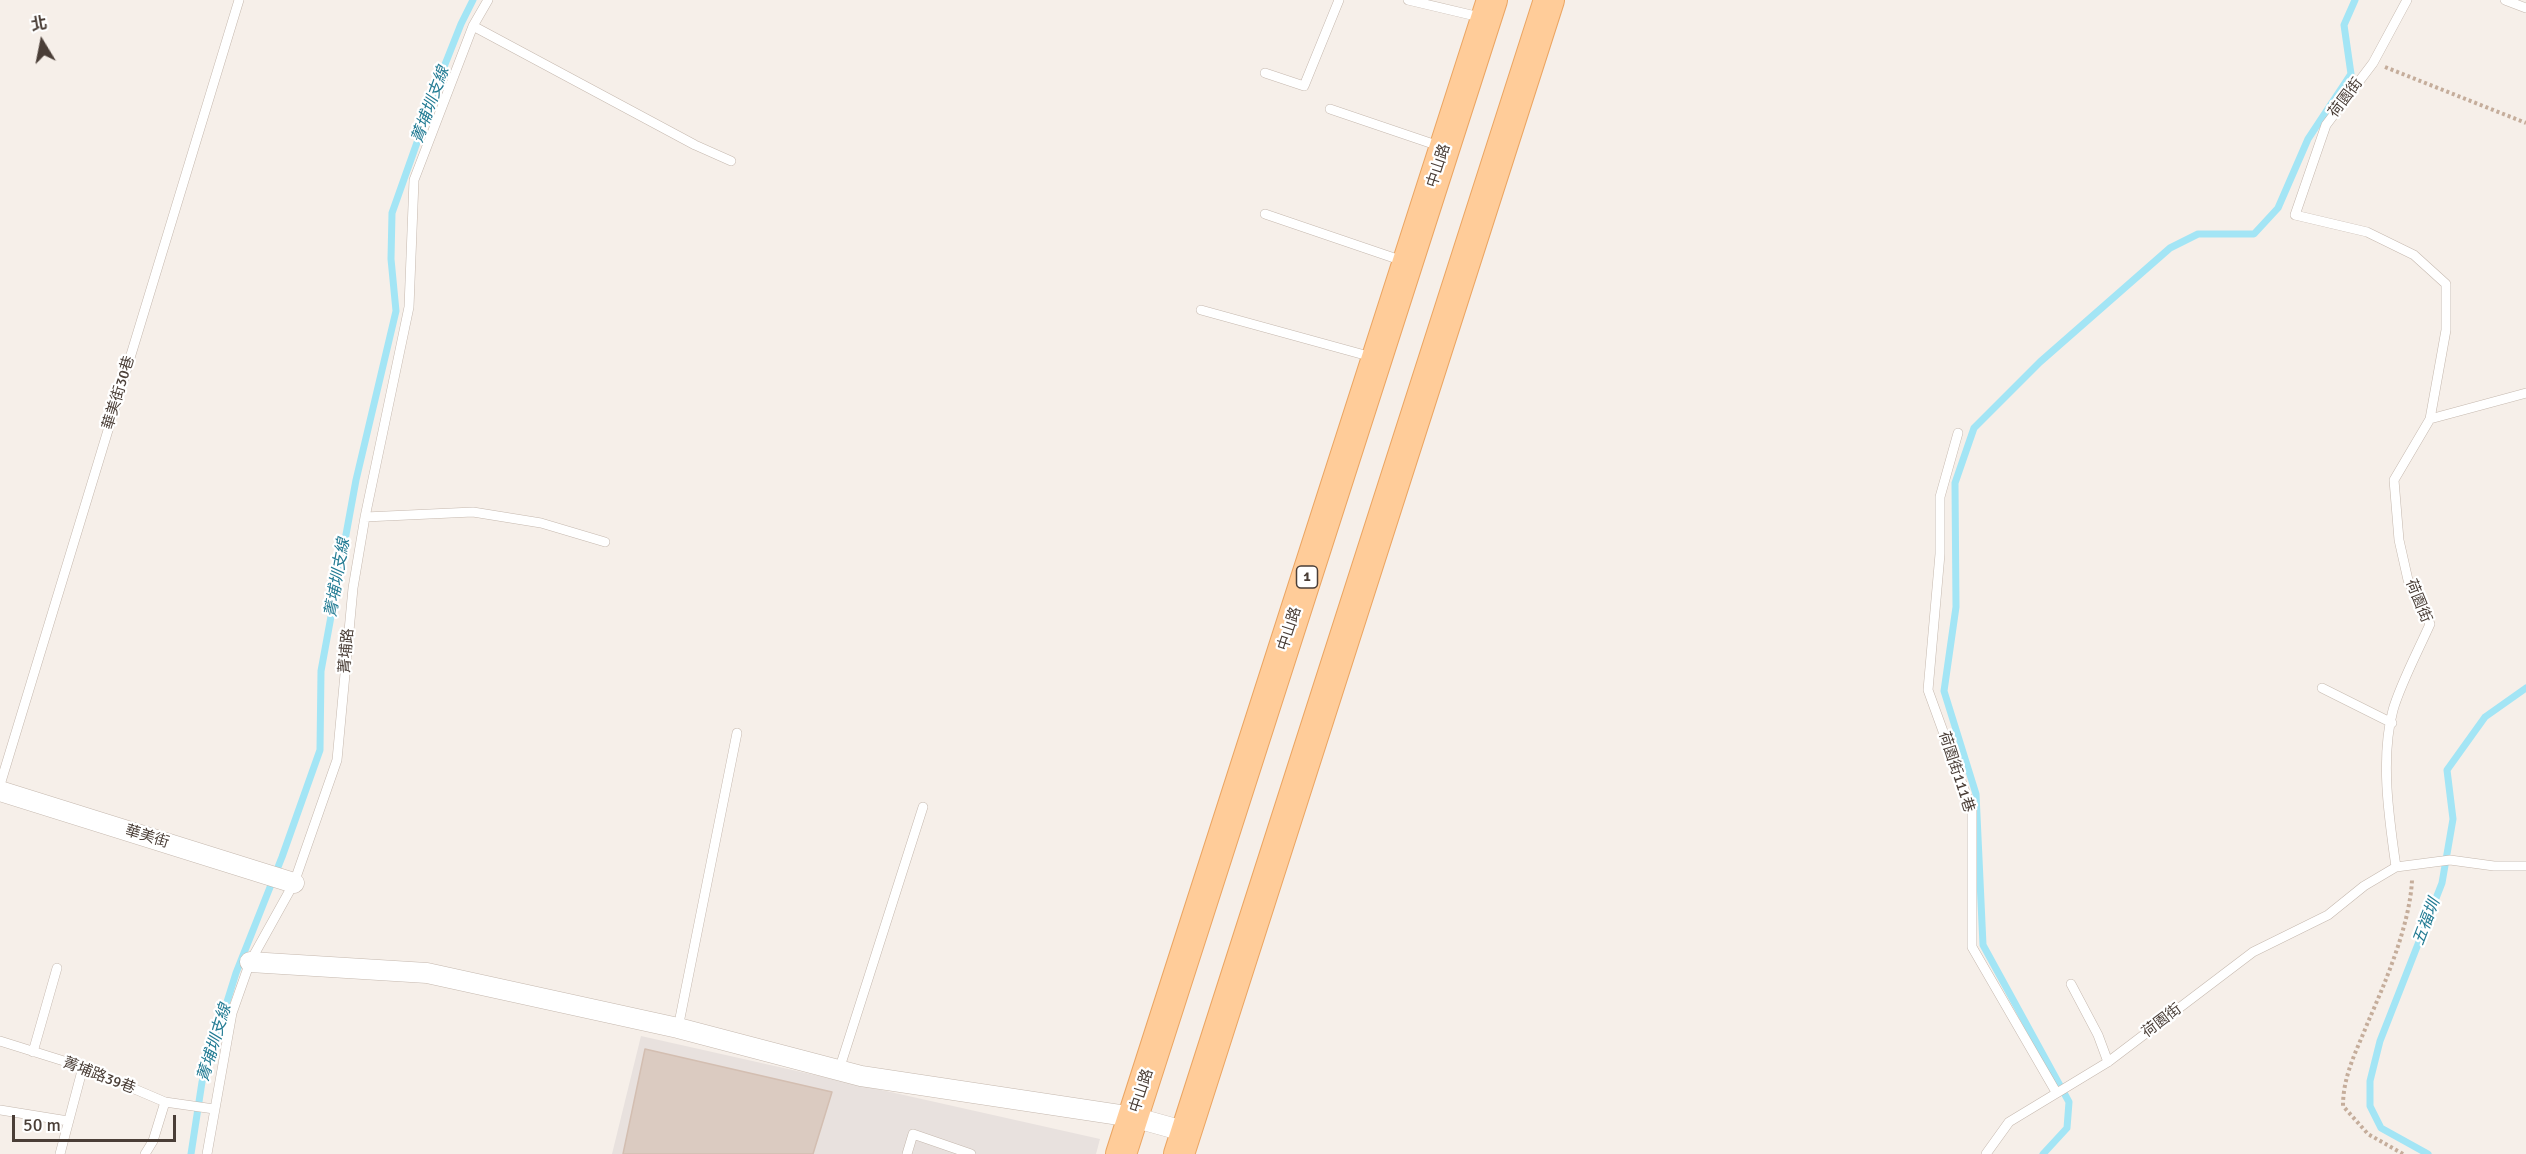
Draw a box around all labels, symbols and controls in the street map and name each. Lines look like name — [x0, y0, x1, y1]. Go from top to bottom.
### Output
north arrow — [12, 12, 72, 72]
text: 北 — [29, 13, 48, 36]
water label: 菁埔圳支線 — [408, 64, 454, 146]
street label: 荷園街 — [2325, 75, 2367, 121]
street label: 中山路 — [1423, 142, 1455, 190]
street label: 華美街30巷 — [99, 354, 139, 432]
water label: 菁埔圳支線 — [322, 537, 354, 619]
road number: 1 — [1296, 566, 1318, 588]
street label: 荷園街 — [2401, 577, 2435, 625]
street label: 中山路 — [1274, 605, 1306, 653]
street label: 菁埔路 — [336, 628, 358, 674]
street label: 荷園街111巷 — [1934, 729, 1978, 815]
street label: 華美街 — [123, 822, 171, 852]
water label: 五福圳 — [2409, 896, 2445, 948]
street label: 荷園街 — [2139, 1000, 2185, 1042]
water label: 菁埔圳支線 — [194, 1002, 236, 1084]
street label: 菁埔路39巷 — [60, 1054, 138, 1098]
street label: 中山路 — [1126, 1067, 1158, 1115]
scale bar — [15, 1103, 178, 1141]
text: 50 m — [23, 1114, 61, 1136]

